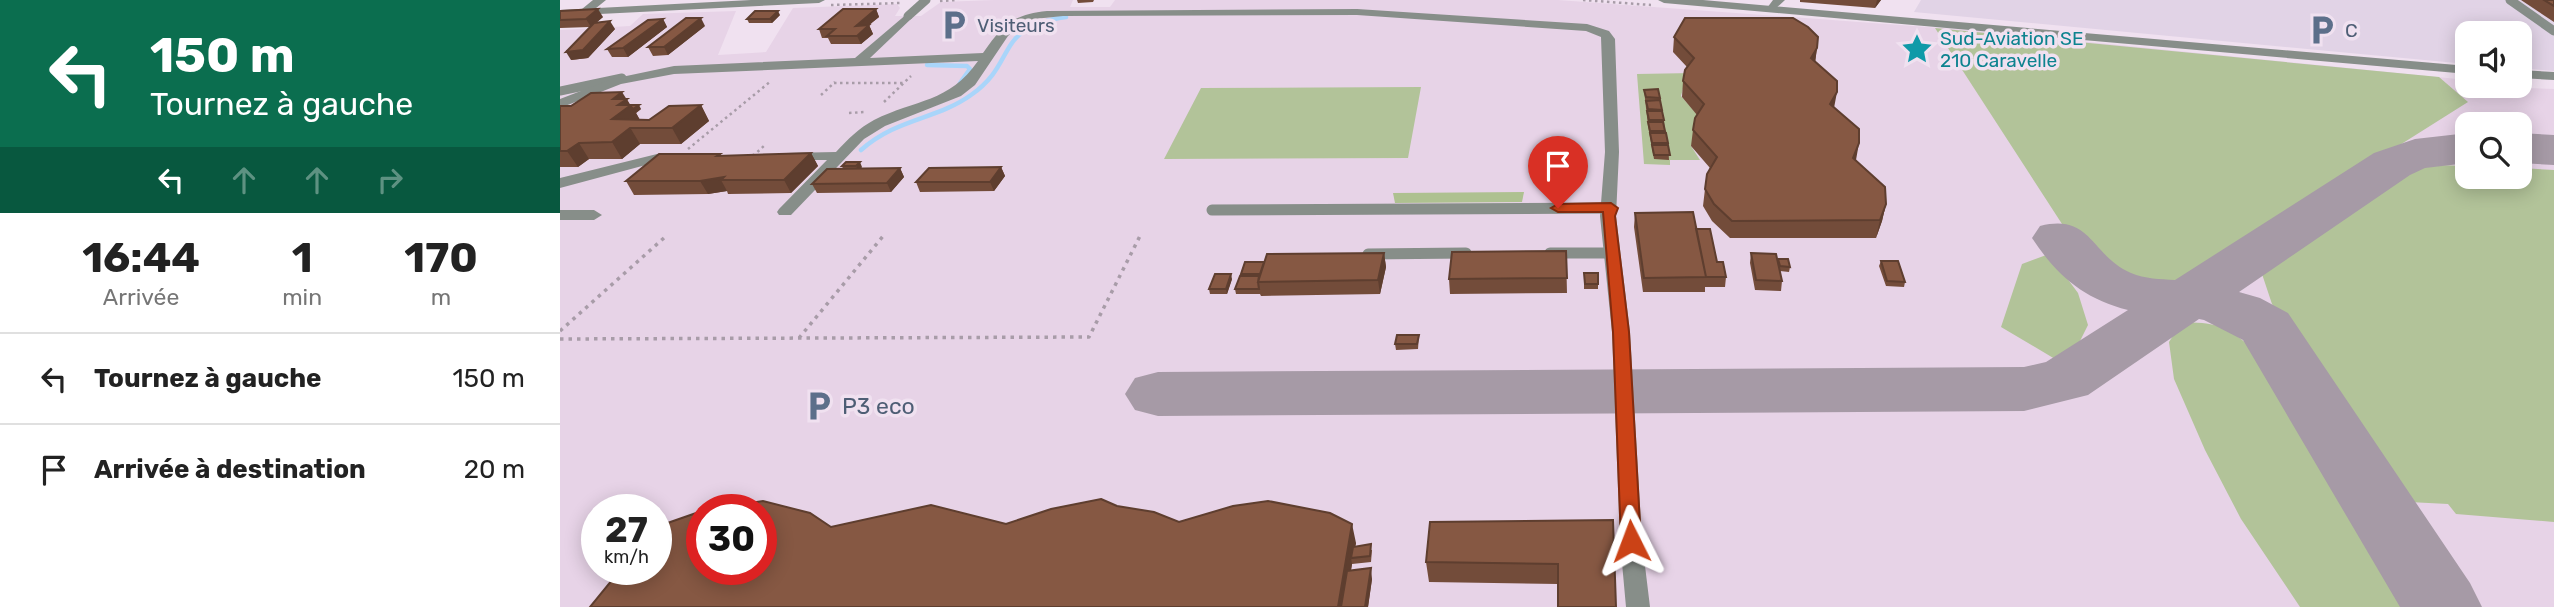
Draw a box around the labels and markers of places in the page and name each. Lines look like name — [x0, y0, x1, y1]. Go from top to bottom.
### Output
parking icon: Visiteurs — [937, 8, 971, 42]
parking icon: C — [2305, 13, 2339, 47]
place label: Visiteurs — [977, 14, 1055, 37]
place label: C — [2345, 19, 2358, 42]
place label: Sud-Aviation SE 210 Caravelle — [1940, 27, 2083, 72]
place icon: Sud-Aviation SE 210 Caravelle — [1900, 32, 1934, 66]
pin — [1528, 136, 1588, 208]
parking icon: P3 eco — [802, 389, 836, 423]
place label: P3 eco — [842, 392, 915, 420]

